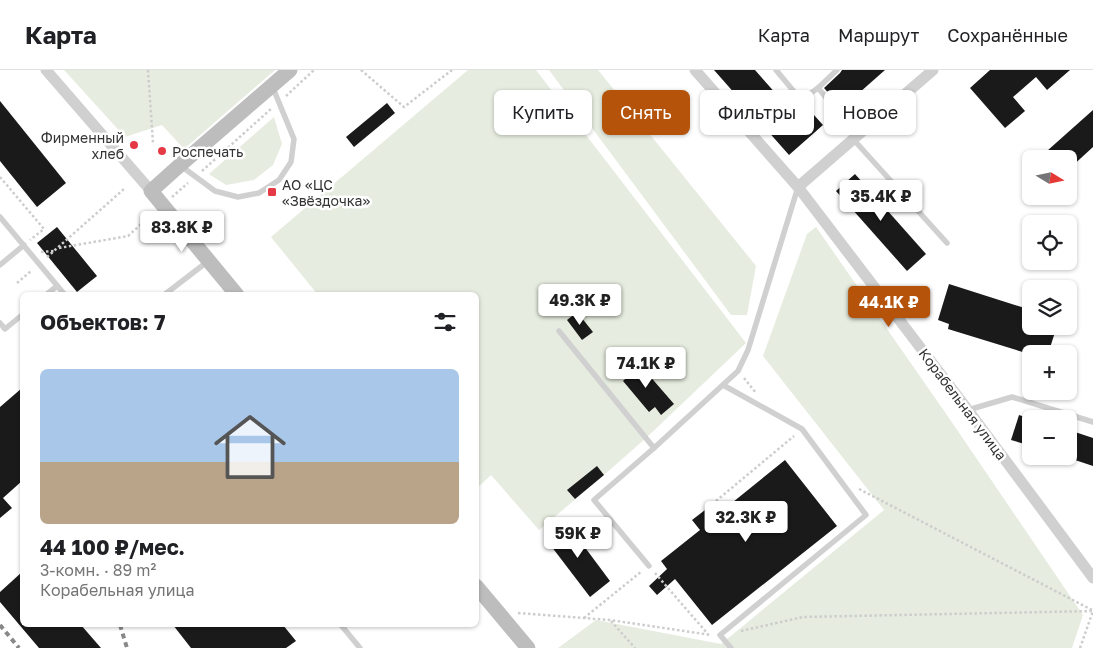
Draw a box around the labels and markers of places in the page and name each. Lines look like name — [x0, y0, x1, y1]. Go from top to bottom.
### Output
place label: Фирменный хлеб — [41, 129, 124, 162]
marker: Фирменный хлеб — [128, 139, 140, 151]
place label: Роспечать — [172, 143, 243, 160]
marker: Роспечать — [156, 145, 168, 157]
place label: АО «ЦС «Звёздочка» — [282, 176, 370, 209]
pin: 35.4K ₽ — [835, 180, 927, 222]
marker: АО «ЦС «Звёздочка» — [266, 186, 278, 198]
pin: 83.8K ₽ — [136, 210, 228, 253]
pin: 49.3K ₽ — [534, 284, 626, 326]
pin: 44.1K ₽ — [843, 286, 935, 328]
pin: 74.1K ₽ — [600, 346, 692, 389]
pin: 32.3K ₽ — [700, 500, 792, 543]
pin: 59K ₽ — [543, 516, 613, 559]

